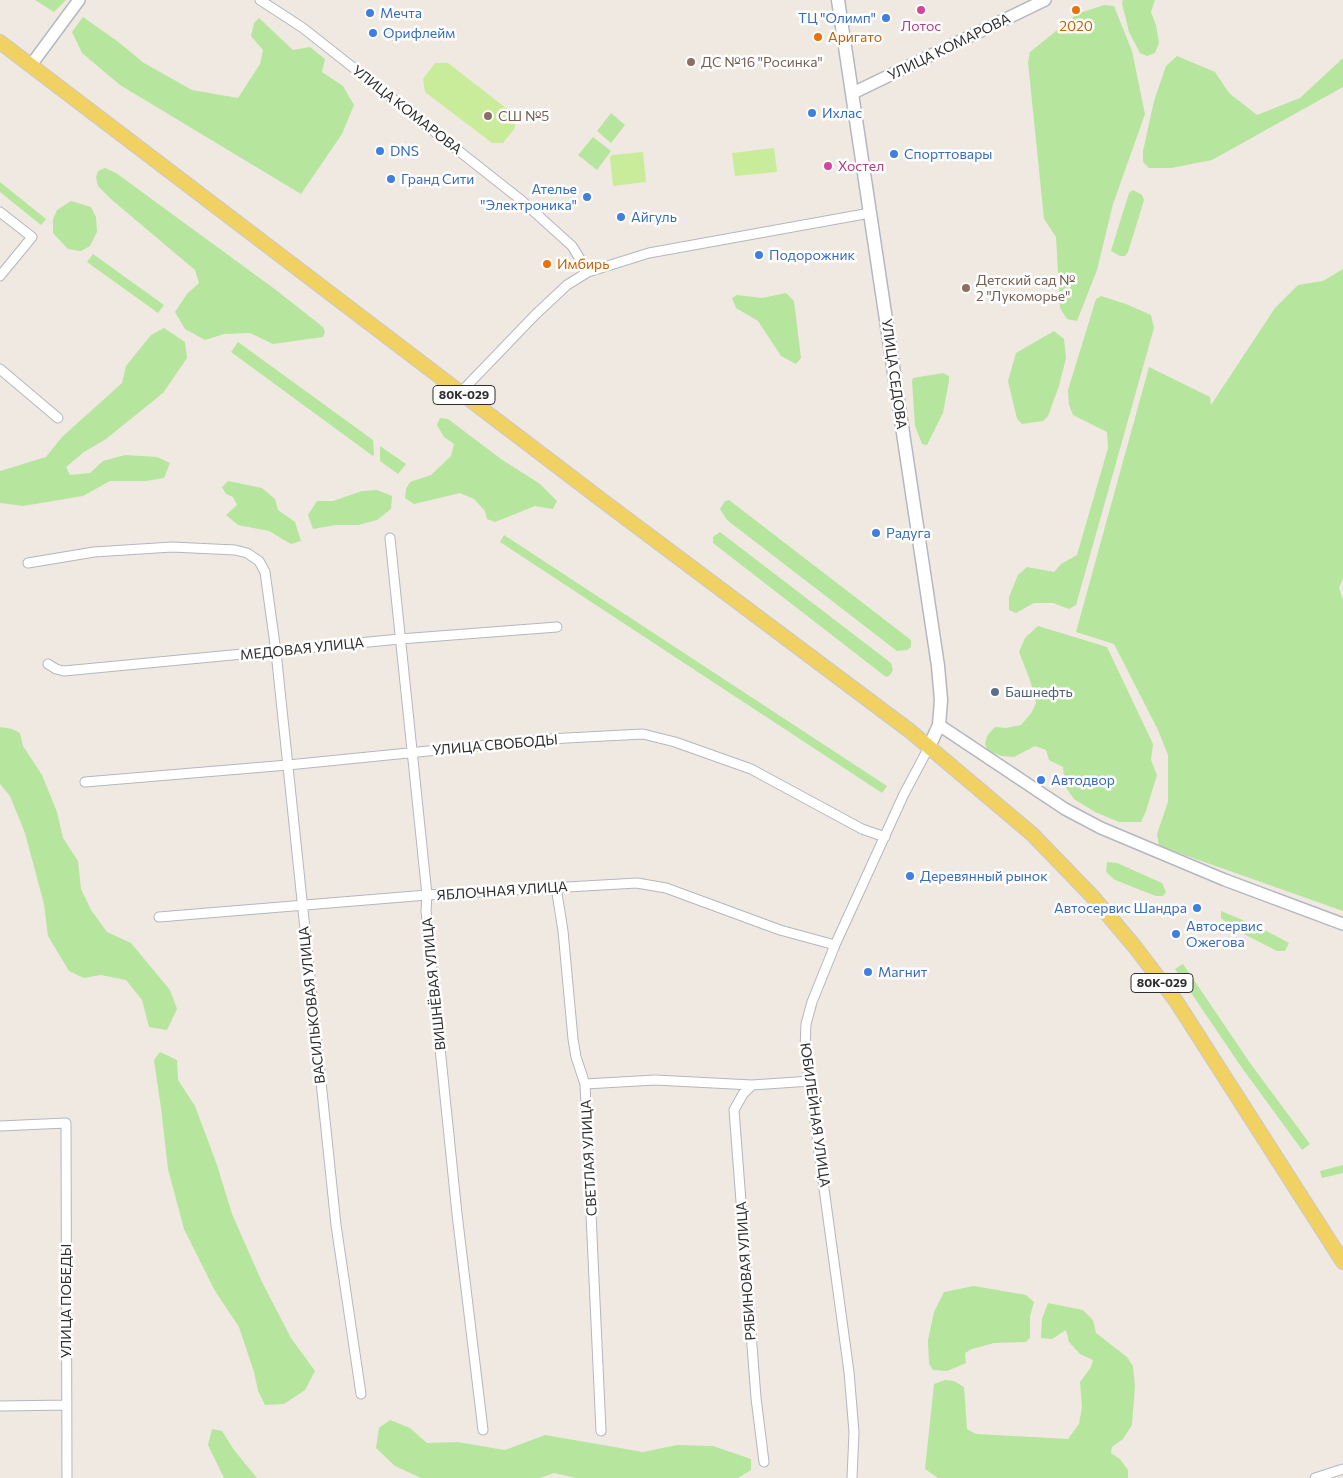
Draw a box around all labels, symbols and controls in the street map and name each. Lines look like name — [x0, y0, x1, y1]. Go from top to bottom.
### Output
marker: Лотос — [915, 4, 927, 16]
marker: 2020 — [1070, 4, 1082, 16]
place label: Мечта — [380, 5, 422, 21]
marker: Мечта — [364, 7, 376, 19]
place label: ТЦ "Олимп" — [798, 10, 876, 26]
street label: УЛИЦА КОМАРОВА — [885, 10, 1013, 84]
marker: ТЦ "Олимп" — [880, 12, 892, 24]
place label: Лотос — [901, 18, 941, 34]
place label: 2020 — [1059, 18, 1093, 34]
place label: Орифлейм — [383, 25, 455, 41]
marker: Орифлейм — [367, 27, 379, 39]
place label: Аригато — [828, 29, 882, 45]
marker: Аригато — [812, 31, 824, 43]
place label: ДС №16 "Росинка" — [701, 54, 823, 70]
marker: ДС №16 "Росинка" — [685, 56, 697, 68]
street label: УЛИЦА КОМАРОВА — [349, 62, 465, 158]
place label: Ихлас — [822, 105, 862, 121]
marker: Ихлас — [806, 107, 818, 119]
place label: СШ №5 — [498, 108, 549, 124]
marker: СШ №5 — [482, 110, 494, 122]
place label: DNS — [390, 143, 419, 159]
marker: DNS — [374, 145, 386, 157]
place label: Спорттовары — [904, 146, 992, 162]
marker: Спорттовары — [888, 148, 900, 160]
place label: Хостел — [838, 158, 884, 174]
marker: Хостел — [822, 160, 834, 172]
place label: Гранд Сити — [401, 171, 474, 187]
marker: Гранд Сити — [385, 173, 397, 185]
place label: Ателье "Электроника" — [480, 181, 577, 213]
marker: Ателье "Электроника" — [581, 191, 593, 203]
place label: Айгуль — [631, 209, 677, 225]
marker: Айгуль — [615, 211, 627, 223]
place label: Подорожник — [769, 247, 855, 263]
marker: Подорожник — [753, 249, 765, 261]
place label: Имбирь — [557, 256, 609, 272]
marker: Имбирь — [541, 258, 553, 270]
place label: Детский сад № 2 "Лукоморье" — [976, 272, 1075, 304]
marker: Детский сад № 2 "Лукоморье" — [960, 282, 972, 294]
street label: УЛИЦА СЕДОВА — [878, 318, 910, 430]
road number: 80К-029 — [433, 386, 495, 404]
place label: Радуга — [886, 525, 931, 541]
marker: Радуга — [870, 527, 882, 539]
street label: МЕДОВАЯ УЛИЦА — [239, 634, 365, 664]
place label: Башнефть — [1005, 684, 1073, 700]
marker: Башнефть — [989, 686, 1001, 698]
street label: УЛИЦА СВОБОДЫ — [432, 731, 558, 759]
place label: Автодвор — [1051, 772, 1115, 788]
marker: Автодвор — [1035, 774, 1047, 786]
place label: Деревянный рынок — [920, 868, 1048, 884]
marker: Деревянный рынок — [904, 870, 916, 882]
street label: ЯБЛОЧНАЯ УЛИЦА — [436, 878, 568, 904]
place label: Автосервис Шандра — [1054, 900, 1187, 916]
marker: Автосервис Шандра — [1191, 902, 1203, 914]
street label: ВИШНЁВАЯ УЛИЦА — [419, 917, 449, 1051]
place label: Автосервис Ожегова — [1186, 918, 1263, 950]
street label: ВАСИЛЬКОВАЯ УЛИЦА — [295, 925, 329, 1085]
marker: Автосервис Ожегова — [1170, 928, 1182, 940]
place label: Магнит — [878, 964, 927, 980]
marker: Магнит — [862, 966, 874, 978]
road number: 80К-029 — [1131, 974, 1193, 992]
street label: ЮБИЛЕЙНАЯ УЛИЦА — [797, 1042, 833, 1188]
street label: СВЕТЛАЯ УЛИЦА — [578, 1099, 600, 1217]
street label: РЯБИНОВАЯ УЛИЦА — [733, 1201, 759, 1341]
street label: УЛИЦА ПОБЕДЫ — [58, 1244, 74, 1358]

